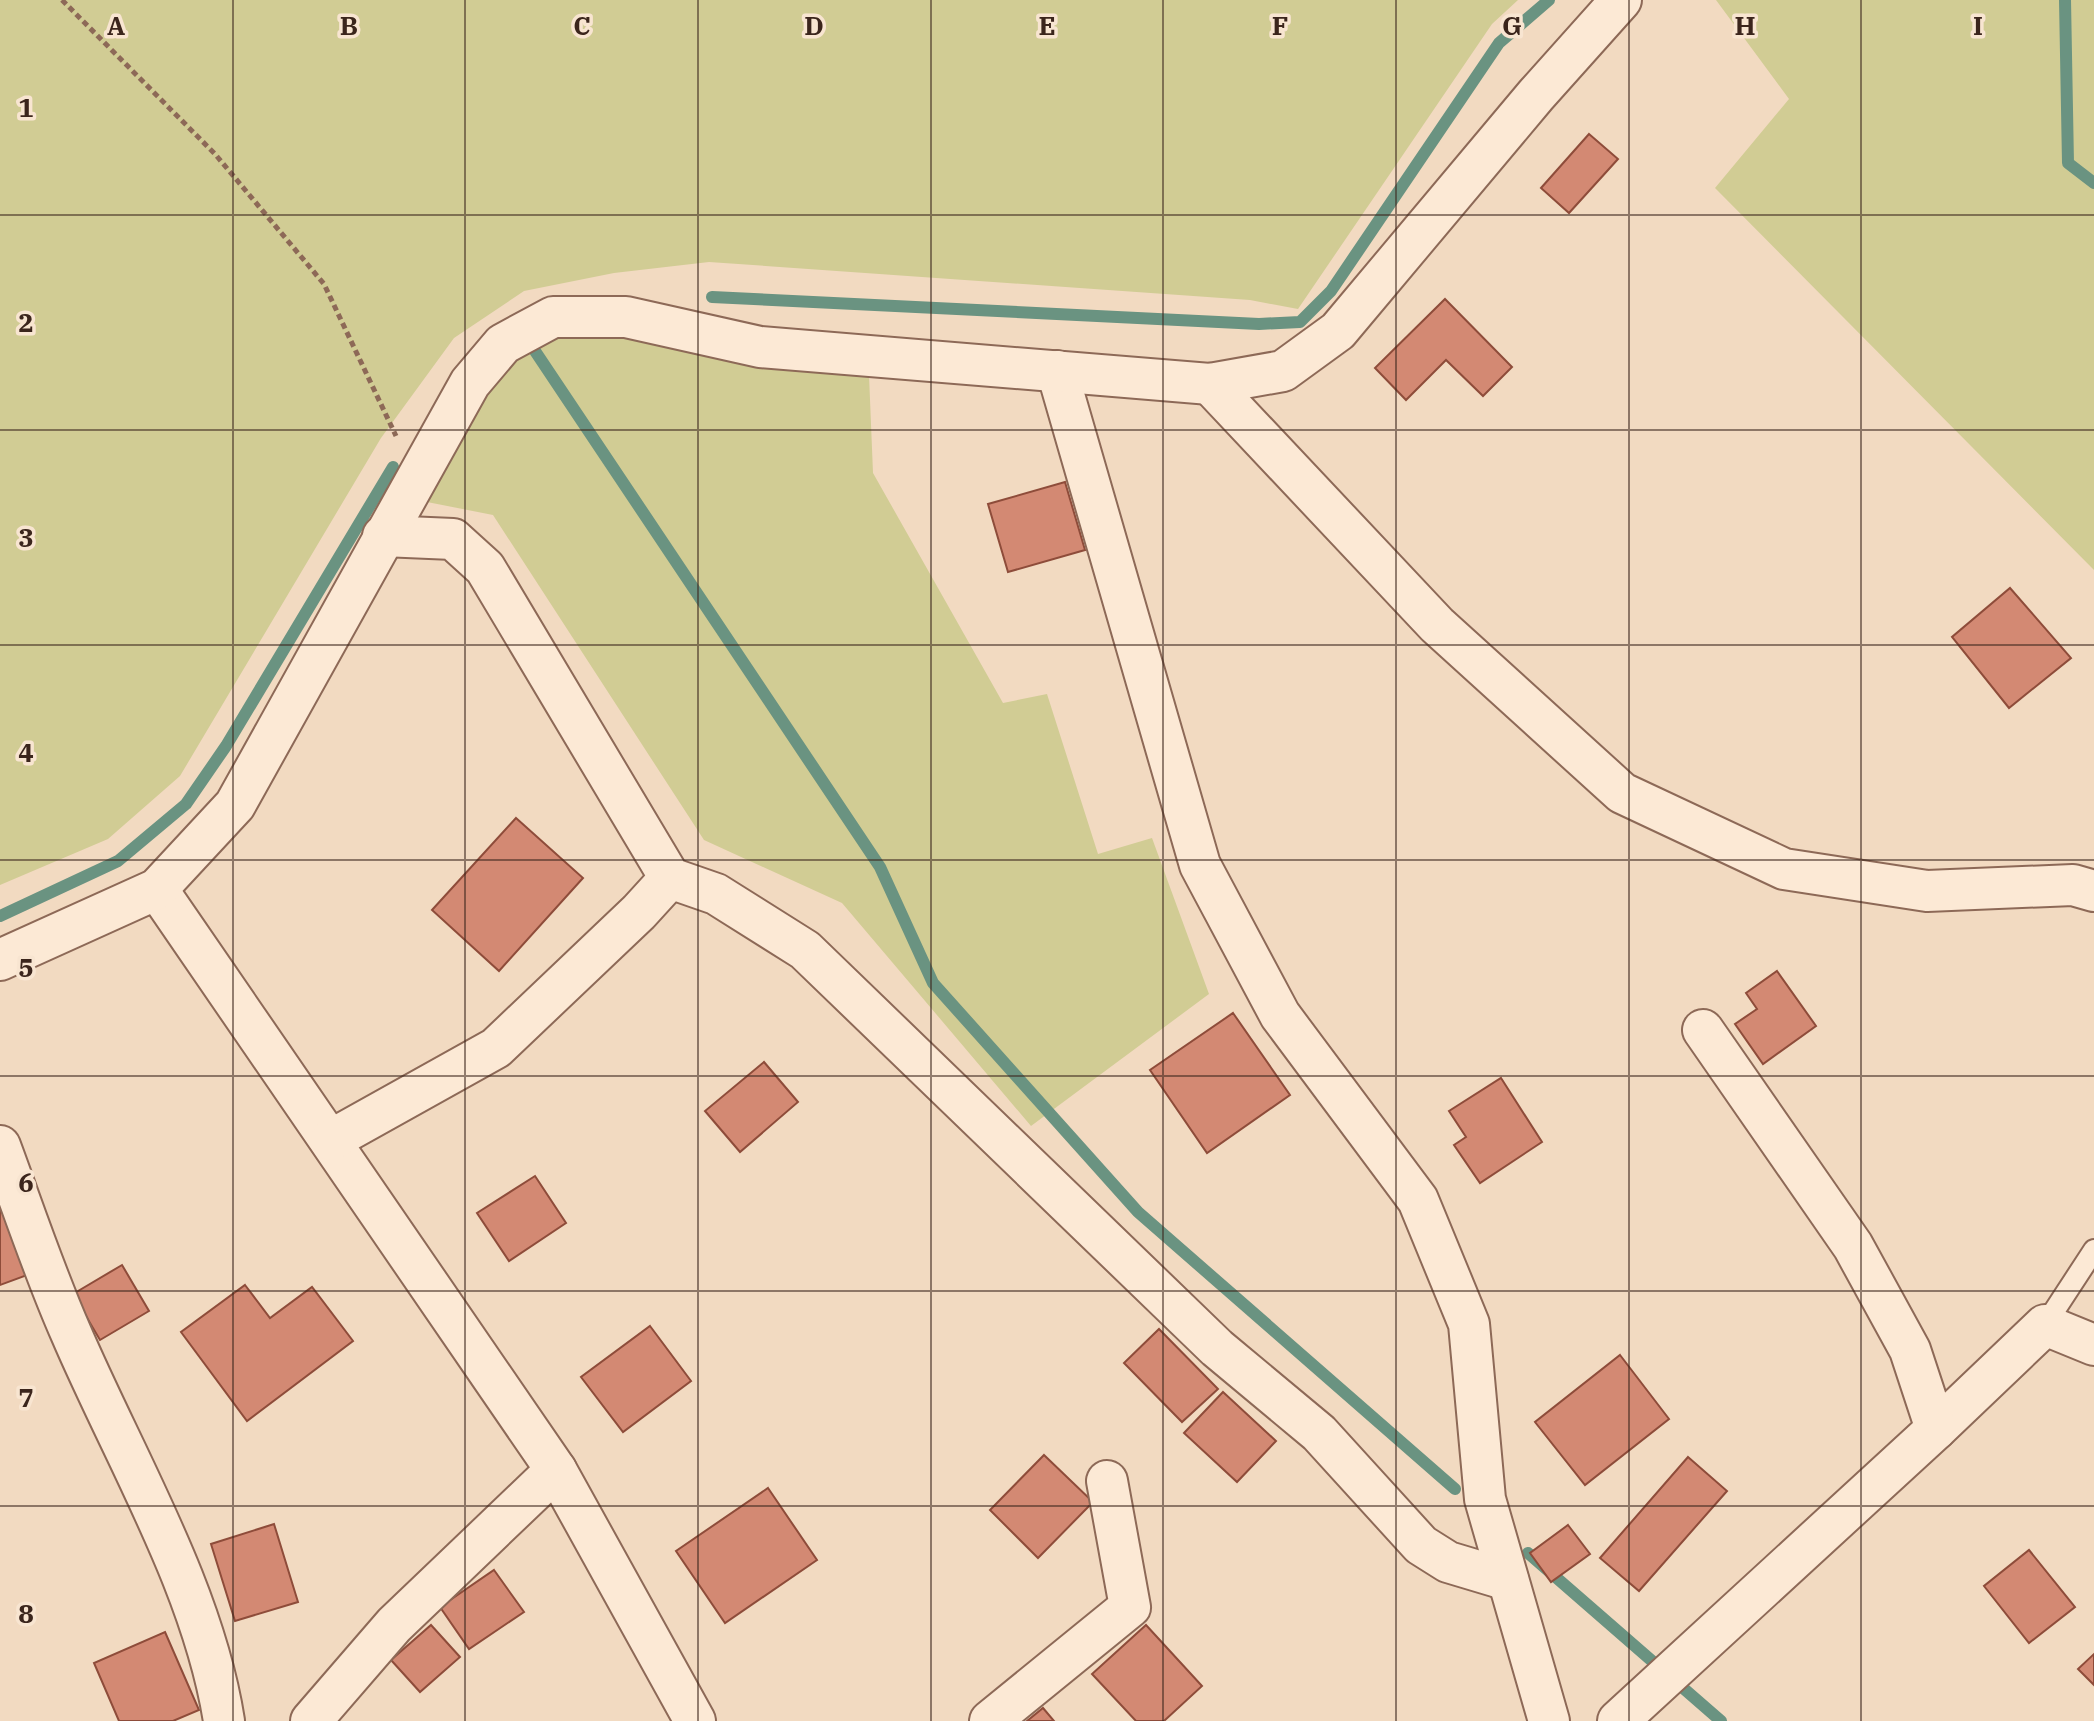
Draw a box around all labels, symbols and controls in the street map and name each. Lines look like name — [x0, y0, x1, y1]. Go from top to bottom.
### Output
text: A — [107, 8, 125, 42]
text: B — [340, 8, 358, 42]
text: C — [573, 8, 591, 42]
text: D — [804, 8, 824, 42]
text: E — [1038, 8, 1056, 42]
text: F — [1272, 8, 1288, 42]
text: G — [1502, 8, 1522, 42]
text: H — [1734, 8, 1756, 42]
text: I — [1973, 8, 1983, 42]
text: 1 — [18, 90, 34, 124]
text: 2 — [18, 305, 34, 339]
text: 3 — [18, 520, 34, 554]
text: 4 — [18, 735, 34, 769]
text: 5 — [18, 950, 34, 984]
text: 6 — [18, 1165, 34, 1199]
text: 7 — [18, 1380, 34, 1414]
text: 8 — [18, 1596, 34, 1630]

